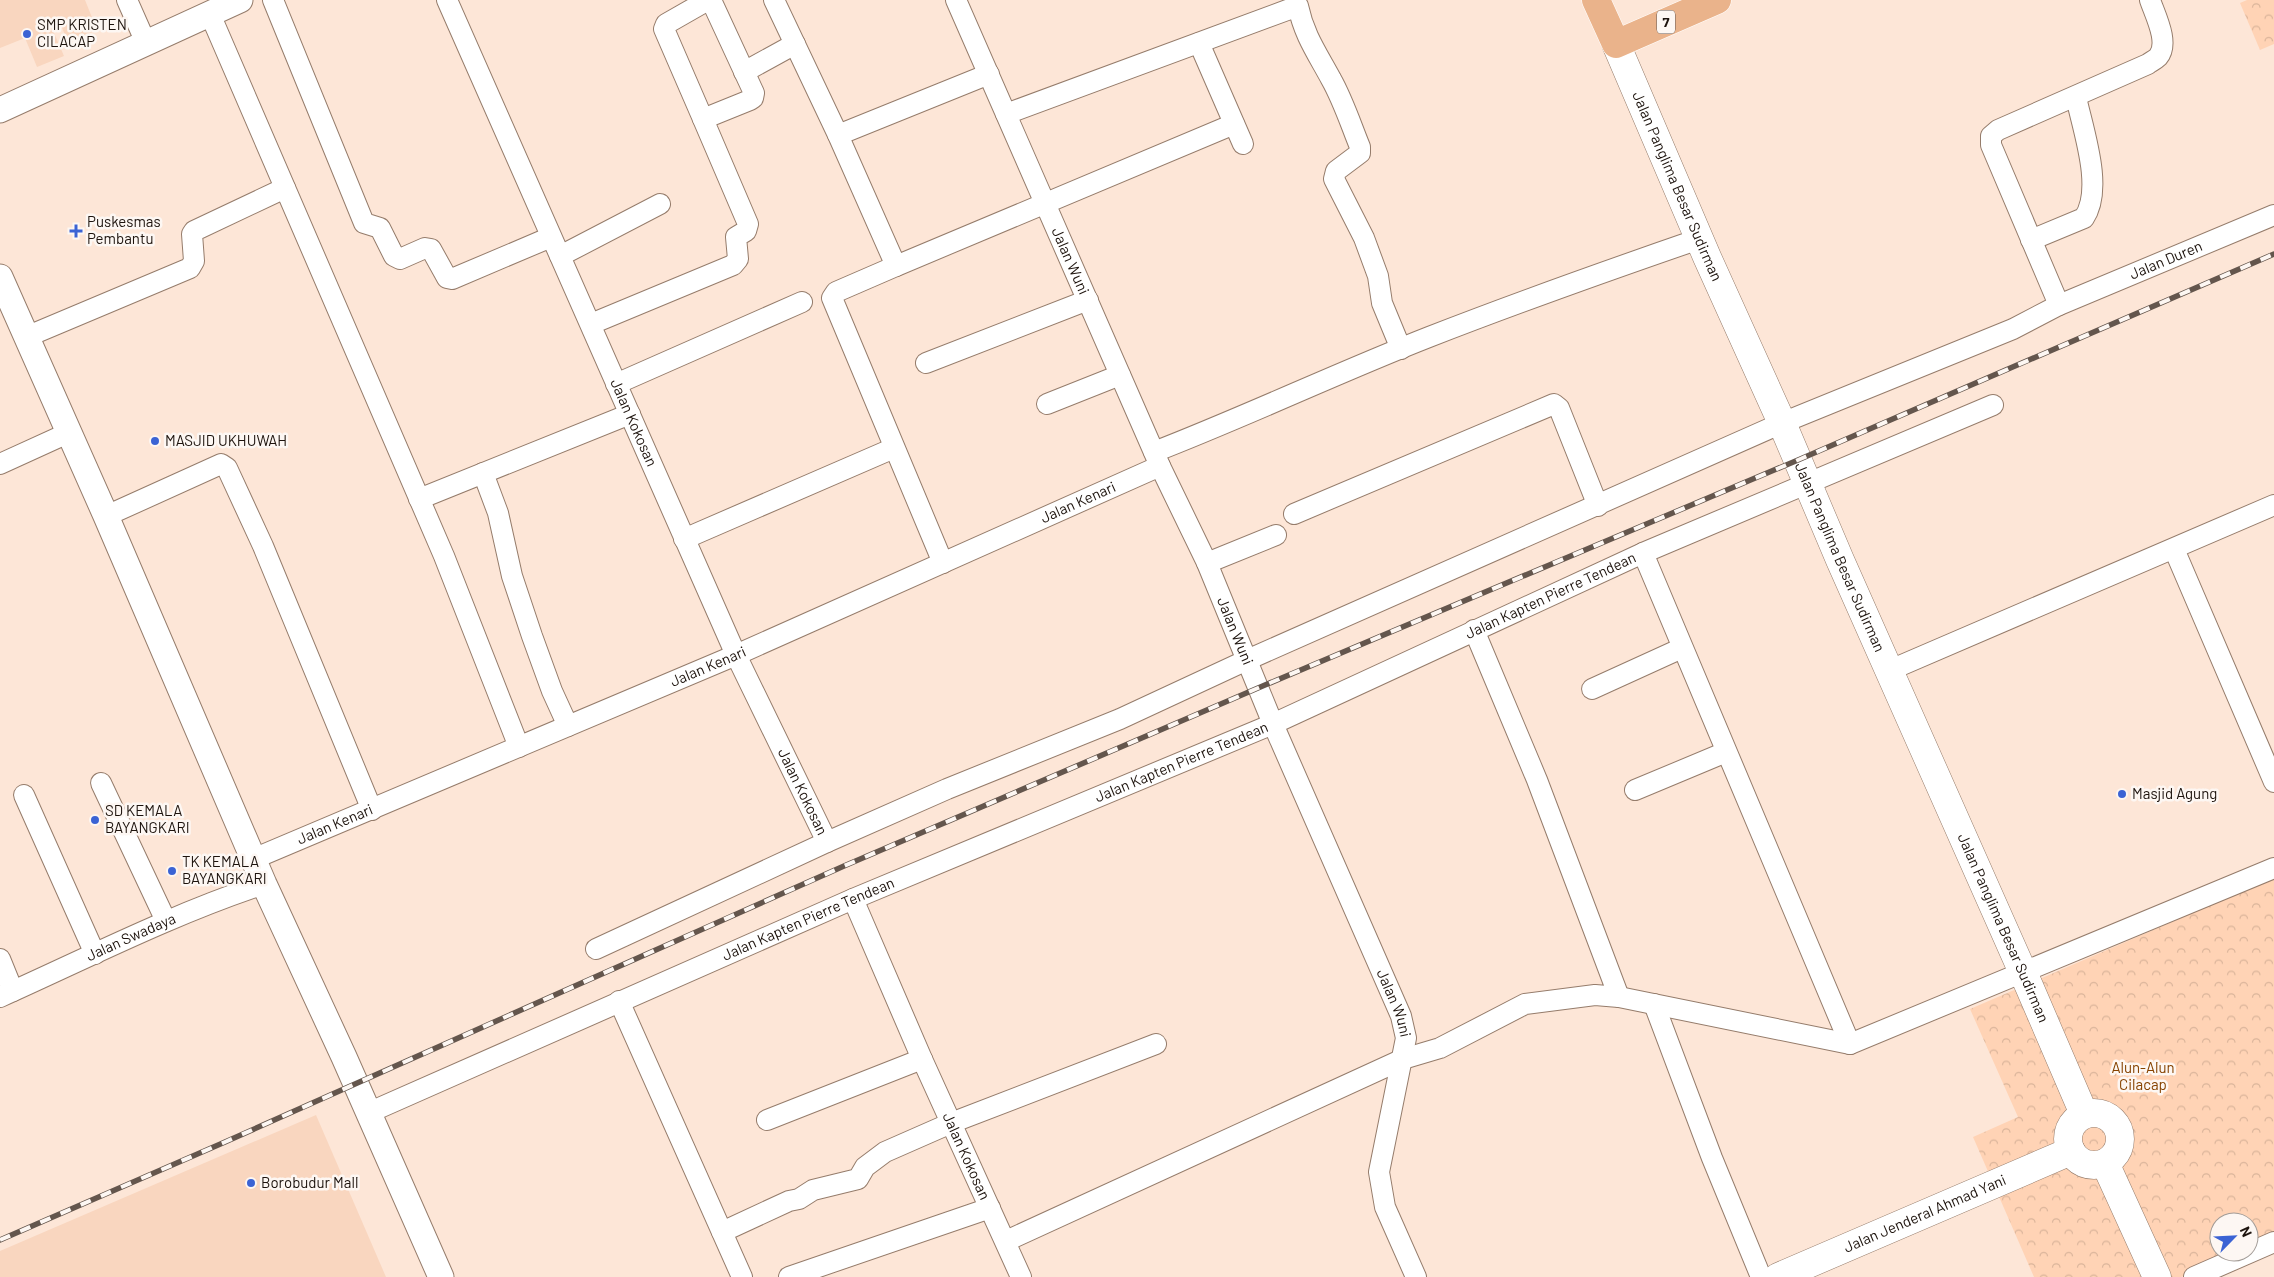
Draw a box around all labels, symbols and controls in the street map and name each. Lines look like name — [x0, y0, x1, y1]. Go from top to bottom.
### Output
road number: 7 — [1657, 11, 1675, 34]
place label: SMP KRISTEN CILACAP — [37, 15, 127, 50]
marker: SMP KRISTEN CILACAP — [21, 28, 33, 40]
street label: Jalan Panglima Besar Sudirman — [1629, 88, 1727, 284]
place label: Puskesmas Pembantu — [87, 212, 161, 247]
marker: Puskesmas Pembantu — [69, 224, 83, 238]
street label: Jalan Wuni — [1049, 224, 1094, 297]
street label: Jalan Duren — [2127, 236, 2205, 282]
street label: Jalan Kokosan — [607, 376, 662, 469]
place label: MASJID UKHUWAH — [165, 431, 287, 449]
marker: MASJID UKHUWAH — [149, 435, 161, 447]
street label: Jalan Panglima Besar Sudirman — [1792, 459, 1890, 654]
street label: Jalan Kenari — [1037, 477, 1118, 526]
street label: Jalan Kapten Pierre Tendean — [1462, 548, 1638, 642]
street label: Jalan Wuni — [1214, 594, 1258, 667]
street label: Jalan Kenari — [667, 642, 748, 690]
street label: Jalan Kapten Pierre Tendean — [1092, 717, 1270, 805]
street label: Jalan Kokosan — [775, 745, 832, 838]
place label: Masjid Agung — [2132, 784, 2217, 802]
marker: Masjid Agung — [2116, 788, 2128, 800]
street label: Jalan Kenari — [294, 799, 375, 847]
place label: SD KEMALA BAYANGKARI — [105, 801, 190, 836]
marker: SD KEMALA BAYANGKARI — [89, 814, 101, 826]
street label: Jalan Panglima Besar Sudirman — [1954, 830, 2053, 1025]
place label: TK KEMALA BAYANGKARI — [182, 852, 267, 887]
marker: TK KEMALA BAYANGKARI — [166, 865, 178, 877]
street label: Jalan Kapten Pierre Tendean — [719, 873, 897, 964]
street label: Jalan Swadaya — [83, 909, 178, 964]
street label: Jalan Wuni — [1374, 966, 1416, 1039]
park label: Alun-Alun Cilacap — [2111, 1058, 2175, 1093]
street label: Jalan Kokosan — [939, 1109, 995, 1202]
street label: Jalan Jenderal Ahmad Yani — [1841, 1170, 2008, 1256]
place label: Borobudur Mall — [261, 1173, 358, 1191]
marker: Borobudur Mall — [245, 1177, 257, 1189]
north arrow — [2209, 1212, 2259, 1262]
text: N — [2237, 1224, 2256, 1239]

